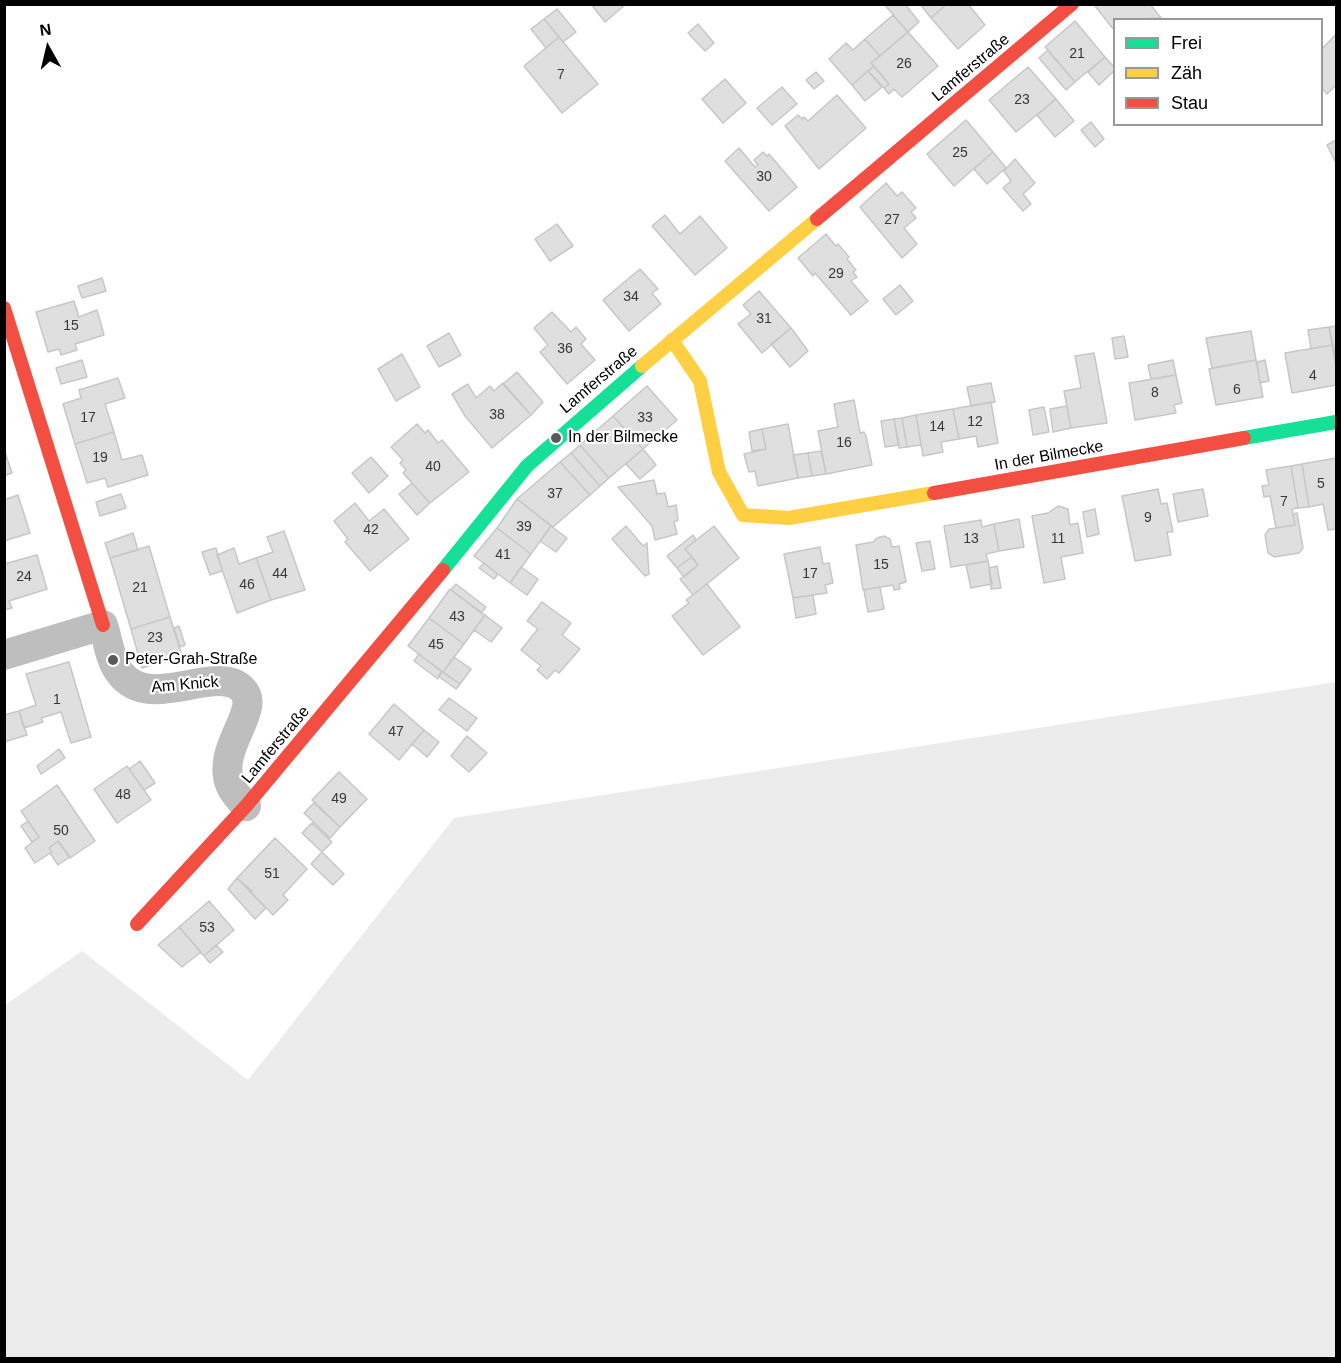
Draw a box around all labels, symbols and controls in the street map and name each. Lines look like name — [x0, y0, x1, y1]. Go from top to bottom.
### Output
north arrow — [18, 18, 78, 78]
legend — [1113, 18, 1323, 126]
text: N — [39, 20, 52, 39]
street label: Lamferstraße — [928, 30, 1014, 106]
text: Frei — [1171, 33, 1202, 53]
house number: 21 — [1069, 46, 1085, 62]
house number: 26 — [896, 56, 912, 72]
text: Zäh — [1171, 63, 1202, 83]
house number: 7 — [557, 67, 565, 83]
house number: 23 — [1014, 92, 1030, 108]
text: Stau — [1171, 93, 1208, 113]
house number: 25 — [952, 145, 968, 161]
house number: 30 — [756, 169, 772, 185]
house number: 27 — [884, 212, 900, 228]
house number: 29 — [828, 266, 844, 282]
house number: 34 — [623, 289, 639, 305]
house number: 31 — [756, 311, 772, 327]
house number: 15 — [63, 318, 79, 334]
house number: 36 — [557, 341, 573, 357]
street label: Lamferstraße — [556, 342, 642, 418]
house number: 4 — [1309, 368, 1317, 384]
house number: 6 — [1233, 382, 1241, 398]
house number: 8 — [1151, 385, 1159, 401]
house number: 38 — [489, 407, 505, 423]
house number: 17 — [80, 410, 96, 426]
house number: 33 — [637, 410, 653, 426]
house number: 12 — [967, 414, 983, 430]
house number: 14 — [929, 419, 945, 435]
place label: In der Bilmecke — [568, 428, 678, 448]
marker: In der Bilmecke — [549, 431, 563, 445]
house number: 16 — [836, 435, 852, 451]
street label: In der Bilmecke — [993, 437, 1105, 475]
house number: 19 — [92, 450, 108, 466]
house number: 40 — [425, 459, 441, 475]
house number: 5 — [1317, 476, 1325, 492]
house number: 37 — [547, 486, 563, 502]
house number: 7 — [1280, 494, 1288, 510]
house number: 9 — [1144, 510, 1152, 526]
house number: 39 — [516, 519, 532, 535]
house number: 42 — [363, 522, 379, 538]
house number: 13 — [963, 531, 979, 547]
house number: 11 — [1051, 531, 1065, 547]
house number: 41 — [495, 547, 511, 563]
house number: 15 — [873, 557, 889, 573]
house number: 44 — [272, 566, 288, 582]
house number: 17 — [802, 566, 818, 582]
house number: 24 — [16, 569, 32, 585]
house number: 46 — [239, 577, 255, 593]
house number: 21 — [132, 580, 148, 596]
house number: 43 — [449, 609, 465, 625]
house number: 23 — [147, 630, 163, 646]
house number: 45 — [428, 637, 444, 653]
place label: Peter-Grah-Straße — [125, 650, 257, 670]
marker: Peter-Grah-Straße — [106, 653, 120, 667]
street label: Am Knick — [151, 672, 219, 698]
house number: 1 — [53, 692, 61, 708]
street label: Lamferstraße — [238, 702, 314, 788]
house number: 47 — [388, 724, 404, 740]
house number: 48 — [115, 787, 131, 803]
house number: 49 — [331, 791, 347, 807]
house number: 50 — [53, 823, 69, 839]
house number: 51 — [264, 866, 280, 882]
house number: 53 — [199, 920, 215, 936]

